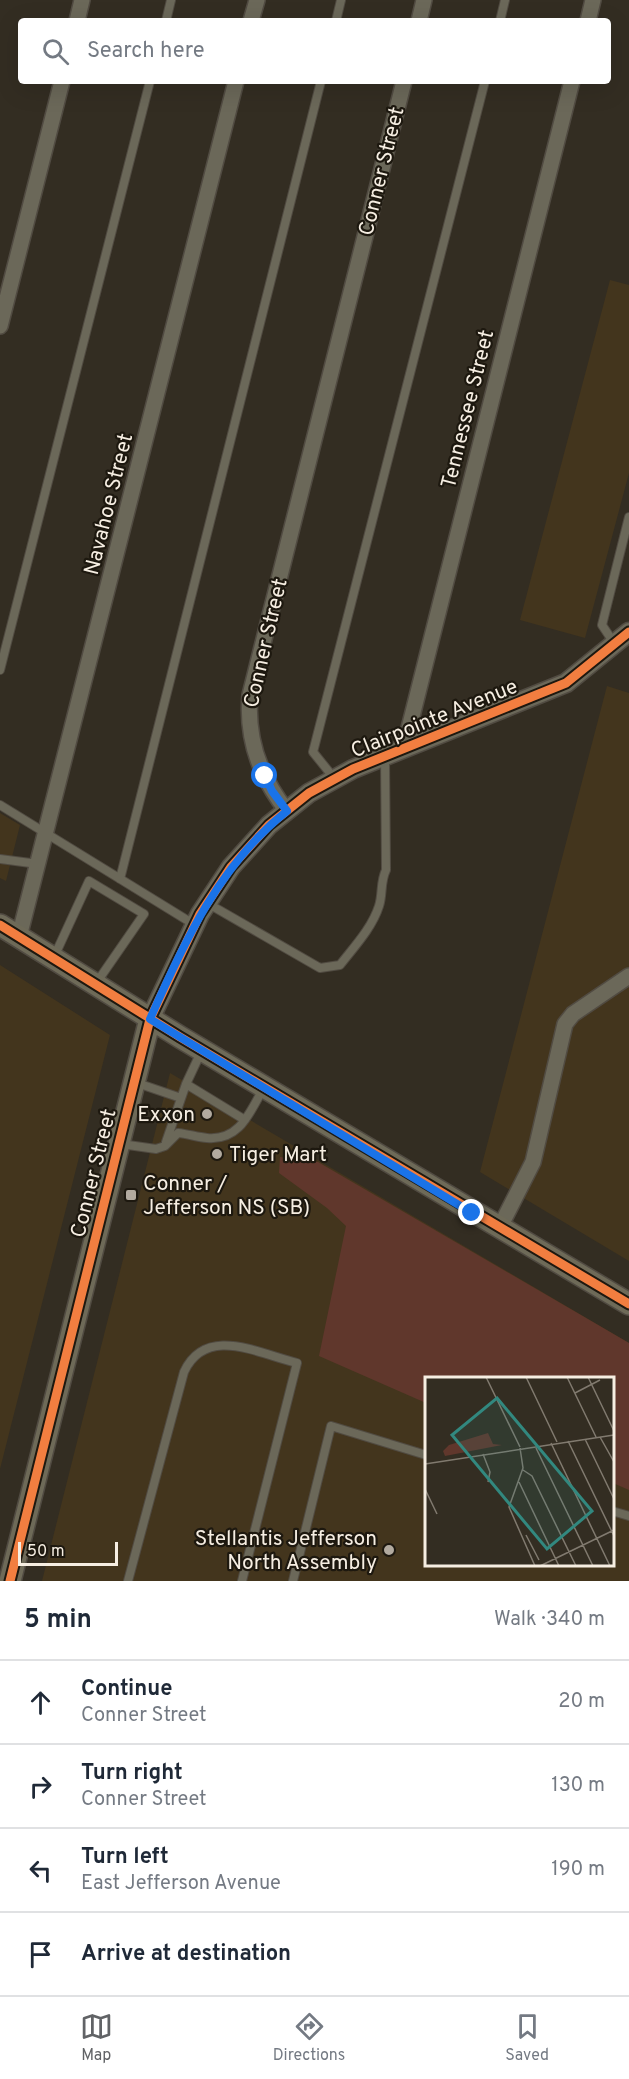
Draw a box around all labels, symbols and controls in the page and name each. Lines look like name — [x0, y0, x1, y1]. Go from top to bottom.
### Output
search box — [18, 18, 611, 84]
icon: search — [39, 35, 72, 68]
text: Search here — [87, 38, 205, 65]
street label: Conner Street — [353, 104, 412, 239]
street label: Tennessee Street — [436, 327, 501, 491]
street label: Navahoe Street — [79, 431, 140, 578]
street label: Conner Street — [238, 576, 294, 711]
street label: Clairpointe Avenue — [347, 674, 522, 765]
route start — [251, 762, 277, 788]
place label: Exxon — [137, 1102, 195, 1129]
street label: Conner Street — [65, 1106, 124, 1241]
marker: Exxon — [200, 1107, 214, 1121]
place label: Tiger Mart — [229, 1142, 327, 1169]
marker: Tiger Mart — [210, 1147, 224, 1161]
place label: Conner / Jefferson NS (SB) — [143, 1171, 310, 1222]
marker: Conner / Jefferson NS (SB) — [124, 1188, 138, 1202]
route end — [458, 1199, 484, 1225]
inset map — [425, 1377, 614, 1566]
place label: Stellantis Jefferson North Assembly — [195, 1526, 377, 1577]
scale bar — [18, 1539, 118, 1566]
text: 50 m — [27, 1542, 65, 1562]
marker: Stellantis Jefferson North Assembly — [382, 1543, 396, 1557]
text: 5 min — [24, 1604, 92, 1637]
text: Walk · 340 m — [494, 1607, 605, 1633]
text: Continue — [81, 1676, 172, 1703]
icon: ahead — [24, 1686, 57, 1719]
text: 20 m — [558, 1689, 605, 1715]
text: Conner Street — [81, 1703, 207, 1729]
text: Turn right — [81, 1760, 183, 1787]
icon: right — [24, 1770, 57, 1803]
text: 130 m — [551, 1773, 605, 1799]
text: Conner Street — [81, 1787, 207, 1813]
text: Turn left — [81, 1844, 169, 1871]
icon: left — [24, 1854, 57, 1887]
text: 190 m — [551, 1857, 605, 1883]
text: East Jefferson Avenue — [81, 1871, 281, 1897]
icon: arrive — [24, 1938, 57, 1971]
text: Arrive at destination — [81, 1941, 291, 1968]
tab: Map — [80, 2010, 113, 2066]
tab: Directions — [273, 2010, 345, 2066]
tab: Saved — [505, 2010, 549, 2066]

